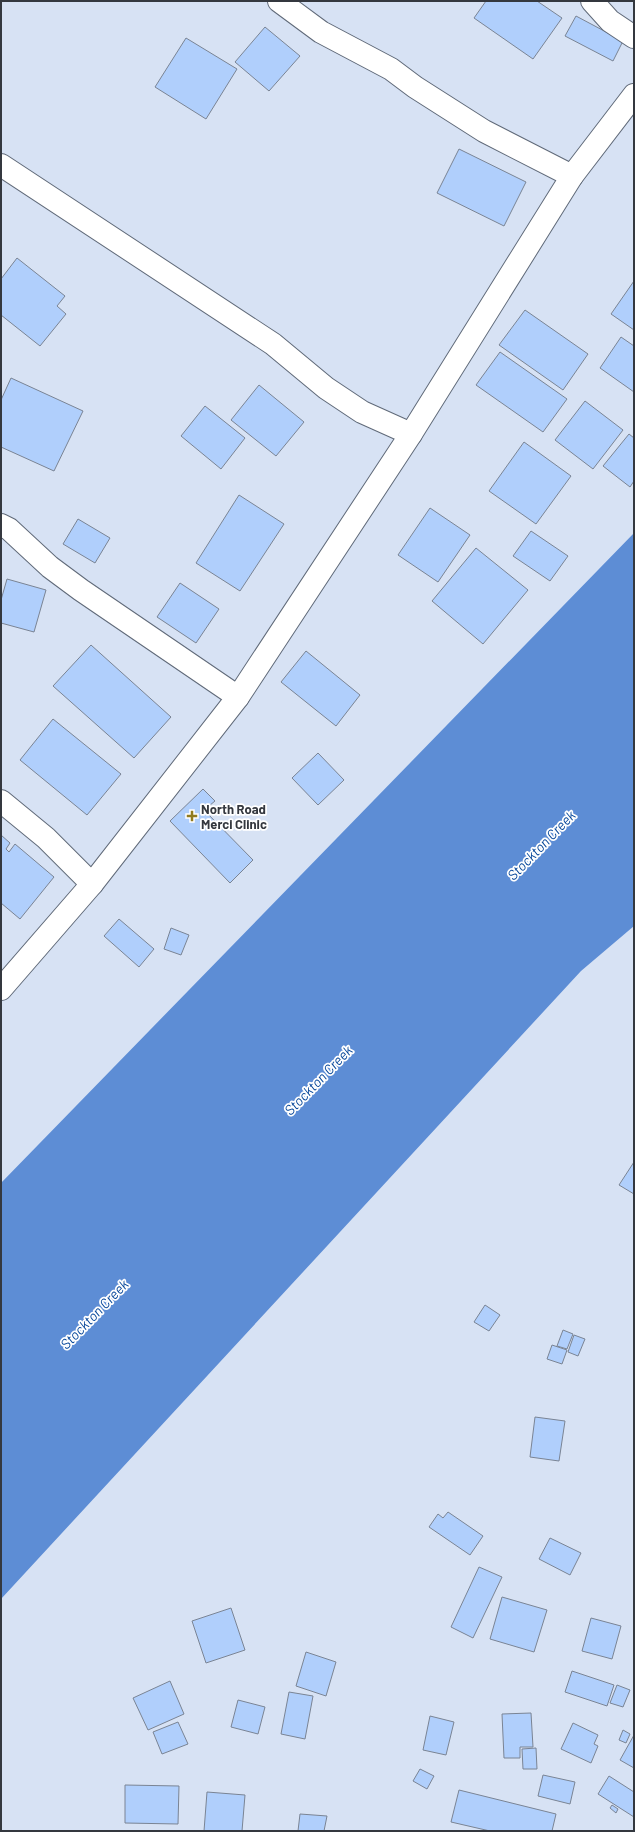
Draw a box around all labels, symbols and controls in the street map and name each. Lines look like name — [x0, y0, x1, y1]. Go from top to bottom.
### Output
place label: North Road Merci Clinic — [201, 801, 267, 832]
water label: Stockton Creek — [503, 806, 579, 883]
marker: North Road Merci Clinic — [186, 810, 198, 822]
water label: Stockton Creek — [280, 1041, 356, 1118]
water label: Stockton Creek — [56, 1275, 132, 1352]

